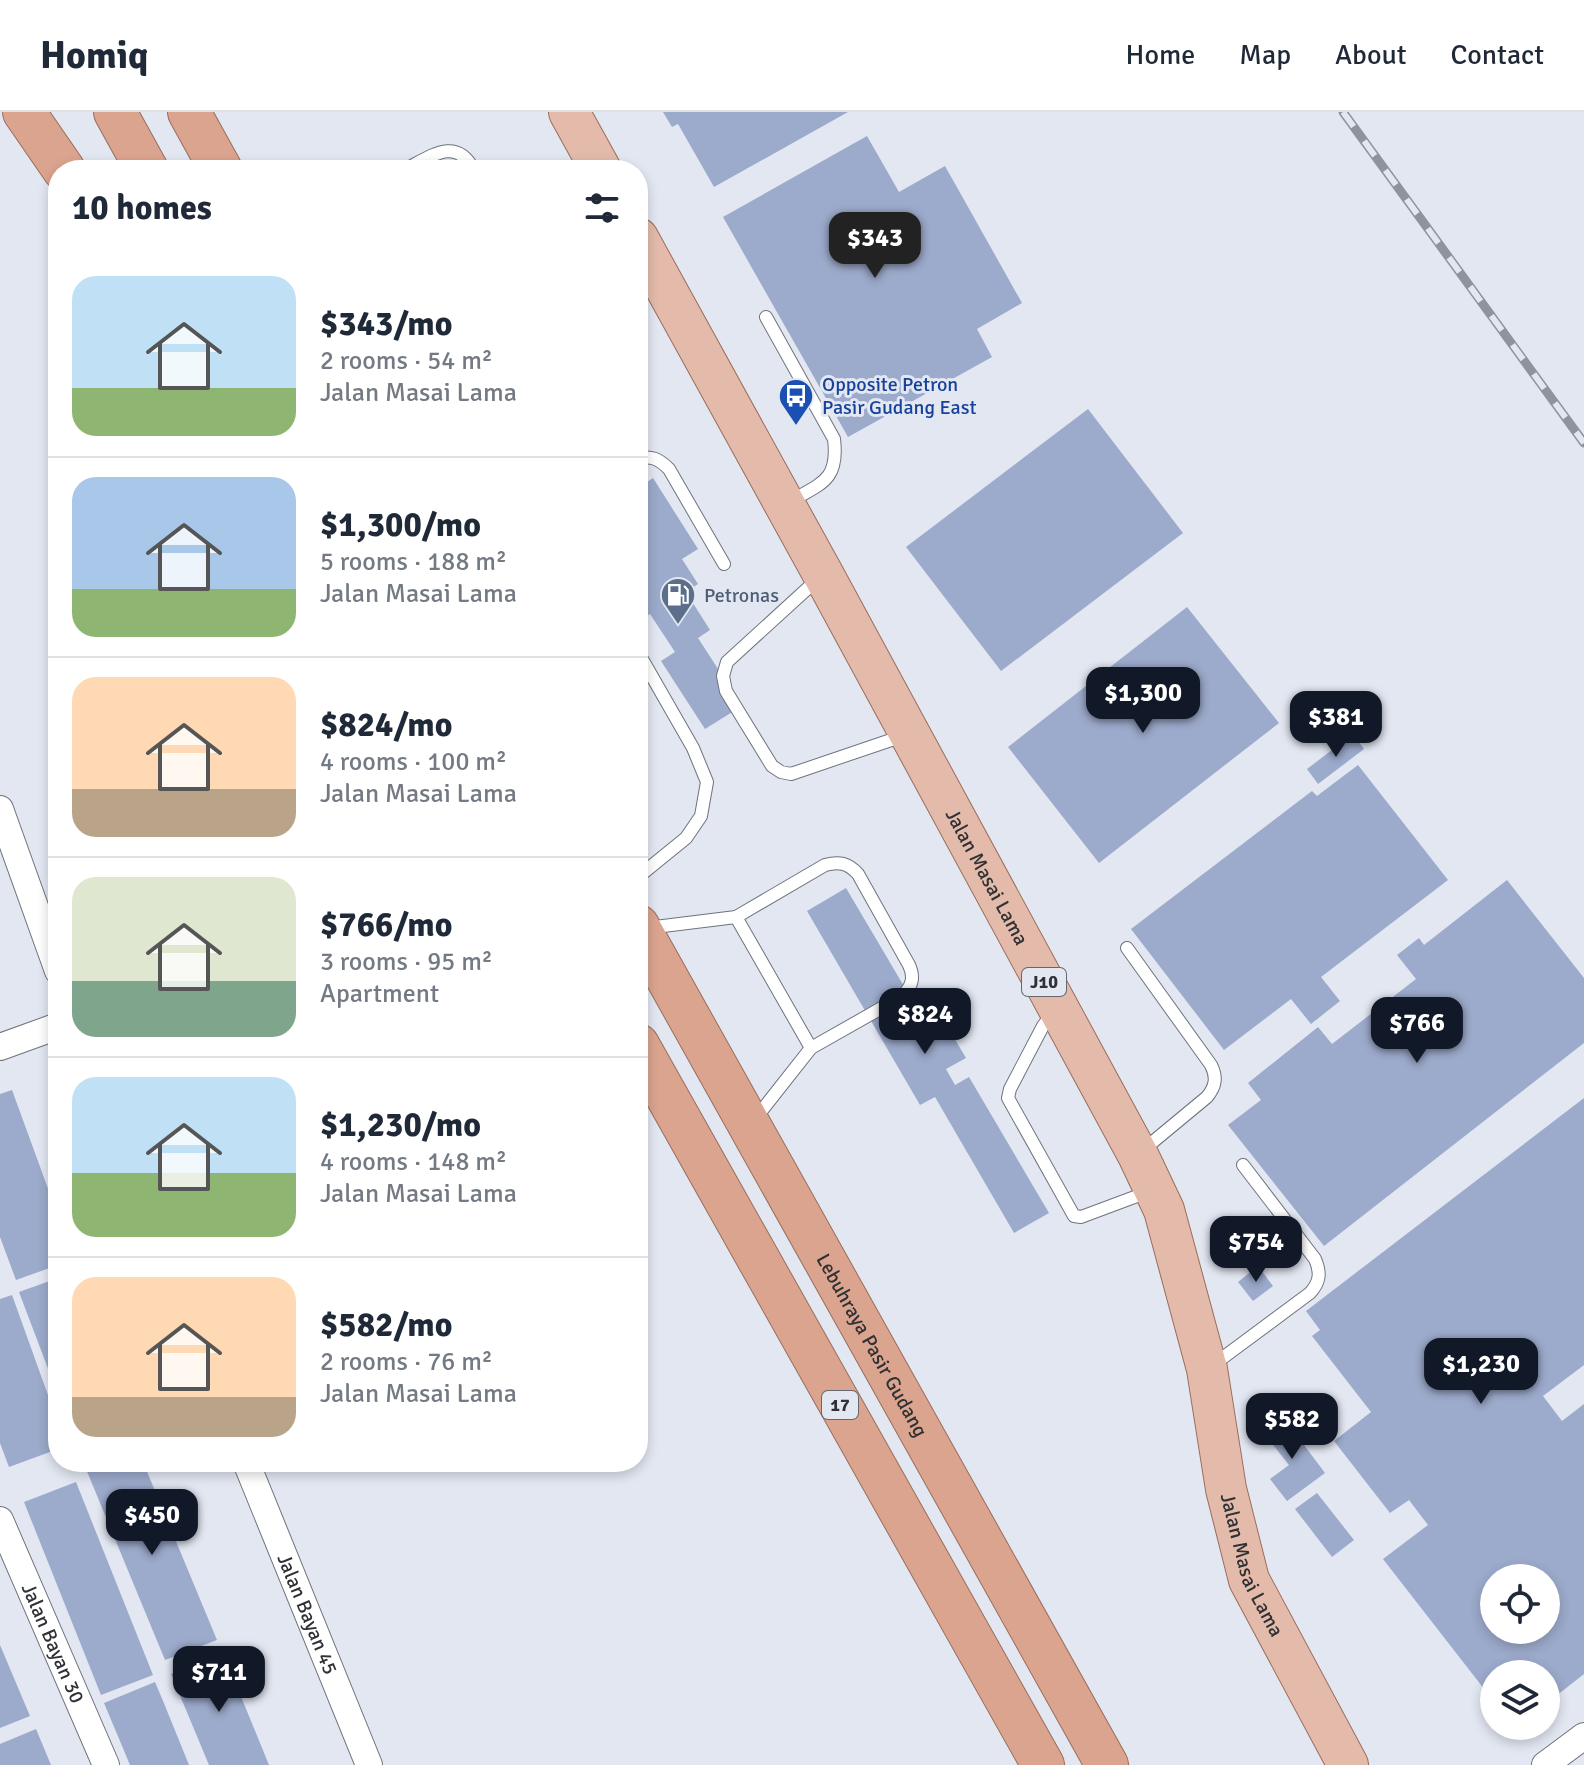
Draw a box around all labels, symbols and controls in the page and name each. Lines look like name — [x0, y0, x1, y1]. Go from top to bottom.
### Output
text: Homiq — [40, 32, 148, 79]
text: Home — [1126, 38, 1195, 72]
text: Map — [1239, 38, 1291, 72]
text: About — [1335, 38, 1407, 72]
text: Contact — [1451, 38, 1544, 72]
icon: filters — [580, 186, 624, 230]
text: 10 homes — [72, 187, 212, 229]
pin: $343 — [828, 212, 922, 280]
text: $343 — [847, 222, 903, 254]
text: $343/mo — [320, 303, 453, 345]
icon: home — [136, 308, 232, 404]
text: 2 rooms · 54 m² — [320, 345, 493, 377]
place label: Opposite Petron Pasir Gudang East — [822, 372, 977, 420]
text: Jalan Masai Lama — [320, 377, 517, 409]
bus stop icon: Opposite Petron Pasir Gudang East — [777, 377, 815, 427]
text: $1,300/mo — [320, 504, 481, 546]
icon: home — [136, 509, 232, 605]
text: 5 rooms · 188 m² — [320, 546, 507, 578]
fuel station icon: Petronas — [659, 576, 697, 626]
text: Jalan Masai Lama — [320, 578, 517, 610]
place label: Petronas — [704, 583, 779, 608]
pin: $1,300 — [1078, 667, 1208, 735]
text: $1,300 — [1104, 677, 1182, 709]
pin: $381 — [1289, 691, 1383, 759]
text: $381 — [1308, 701, 1364, 733]
text: $824/mo — [320, 704, 453, 746]
icon: home — [136, 709, 232, 805]
text: 4 rooms · 100 m² — [320, 746, 507, 778]
text: Jalan Masai Lama — [320, 778, 517, 810]
street label: Jalan Masai Lama — [940, 804, 1034, 950]
text: $766/mo — [320, 904, 453, 946]
icon: home — [136, 909, 232, 1005]
text: 3 rooms · 95 m² — [320, 946, 493, 978]
road number: J10 — [1022, 968, 1066, 996]
text: Apartment — [320, 978, 439, 1010]
pin: $824 — [878, 988, 972, 1056]
pin: $766 — [1370, 997, 1464, 1065]
text: $824 — [897, 998, 953, 1030]
text: $766 — [1389, 1007, 1445, 1039]
text: $1,230/mo — [320, 1104, 481, 1146]
icon: home — [136, 1109, 232, 1205]
text: 4 rooms · 148 m² — [320, 1146, 507, 1178]
text: Jalan Masai Lama — [320, 1178, 517, 1210]
pin: $754 — [1209, 1216, 1303, 1284]
text: $754 — [1228, 1226, 1284, 1258]
street label: Lebuhraya Pasir Gudang — [811, 1249, 933, 1441]
text: $582/mo — [320, 1304, 453, 1346]
icon: home — [136, 1309, 232, 1405]
pin: $1,230 — [1416, 1338, 1546, 1406]
text: 2 rooms · 76 m² — [320, 1346, 493, 1378]
text: $1,230 — [1442, 1348, 1520, 1380]
text: Jalan Masai Lama — [320, 1378, 517, 1410]
road number: 17 — [822, 1391, 858, 1419]
pin: $582 — [1245, 1393, 1339, 1461]
text: $582 — [1264, 1403, 1320, 1435]
pin: $450 — [105, 1489, 199, 1557]
street label: Jalan Masai Lama — [1215, 1491, 1289, 1641]
text: $450 — [124, 1499, 180, 1531]
street label: Jalan Bayan 45 — [272, 1550, 343, 1678]
map controls — [1480, 1564, 1560, 1740]
button: locate — [1480, 1564, 1560, 1644]
street label: Jalan Bayan 30 — [16, 1579, 90, 1707]
pin: $711 — [172, 1646, 266, 1714]
text: $711 — [191, 1656, 247, 1688]
button: layers — [1480, 1660, 1560, 1740]

